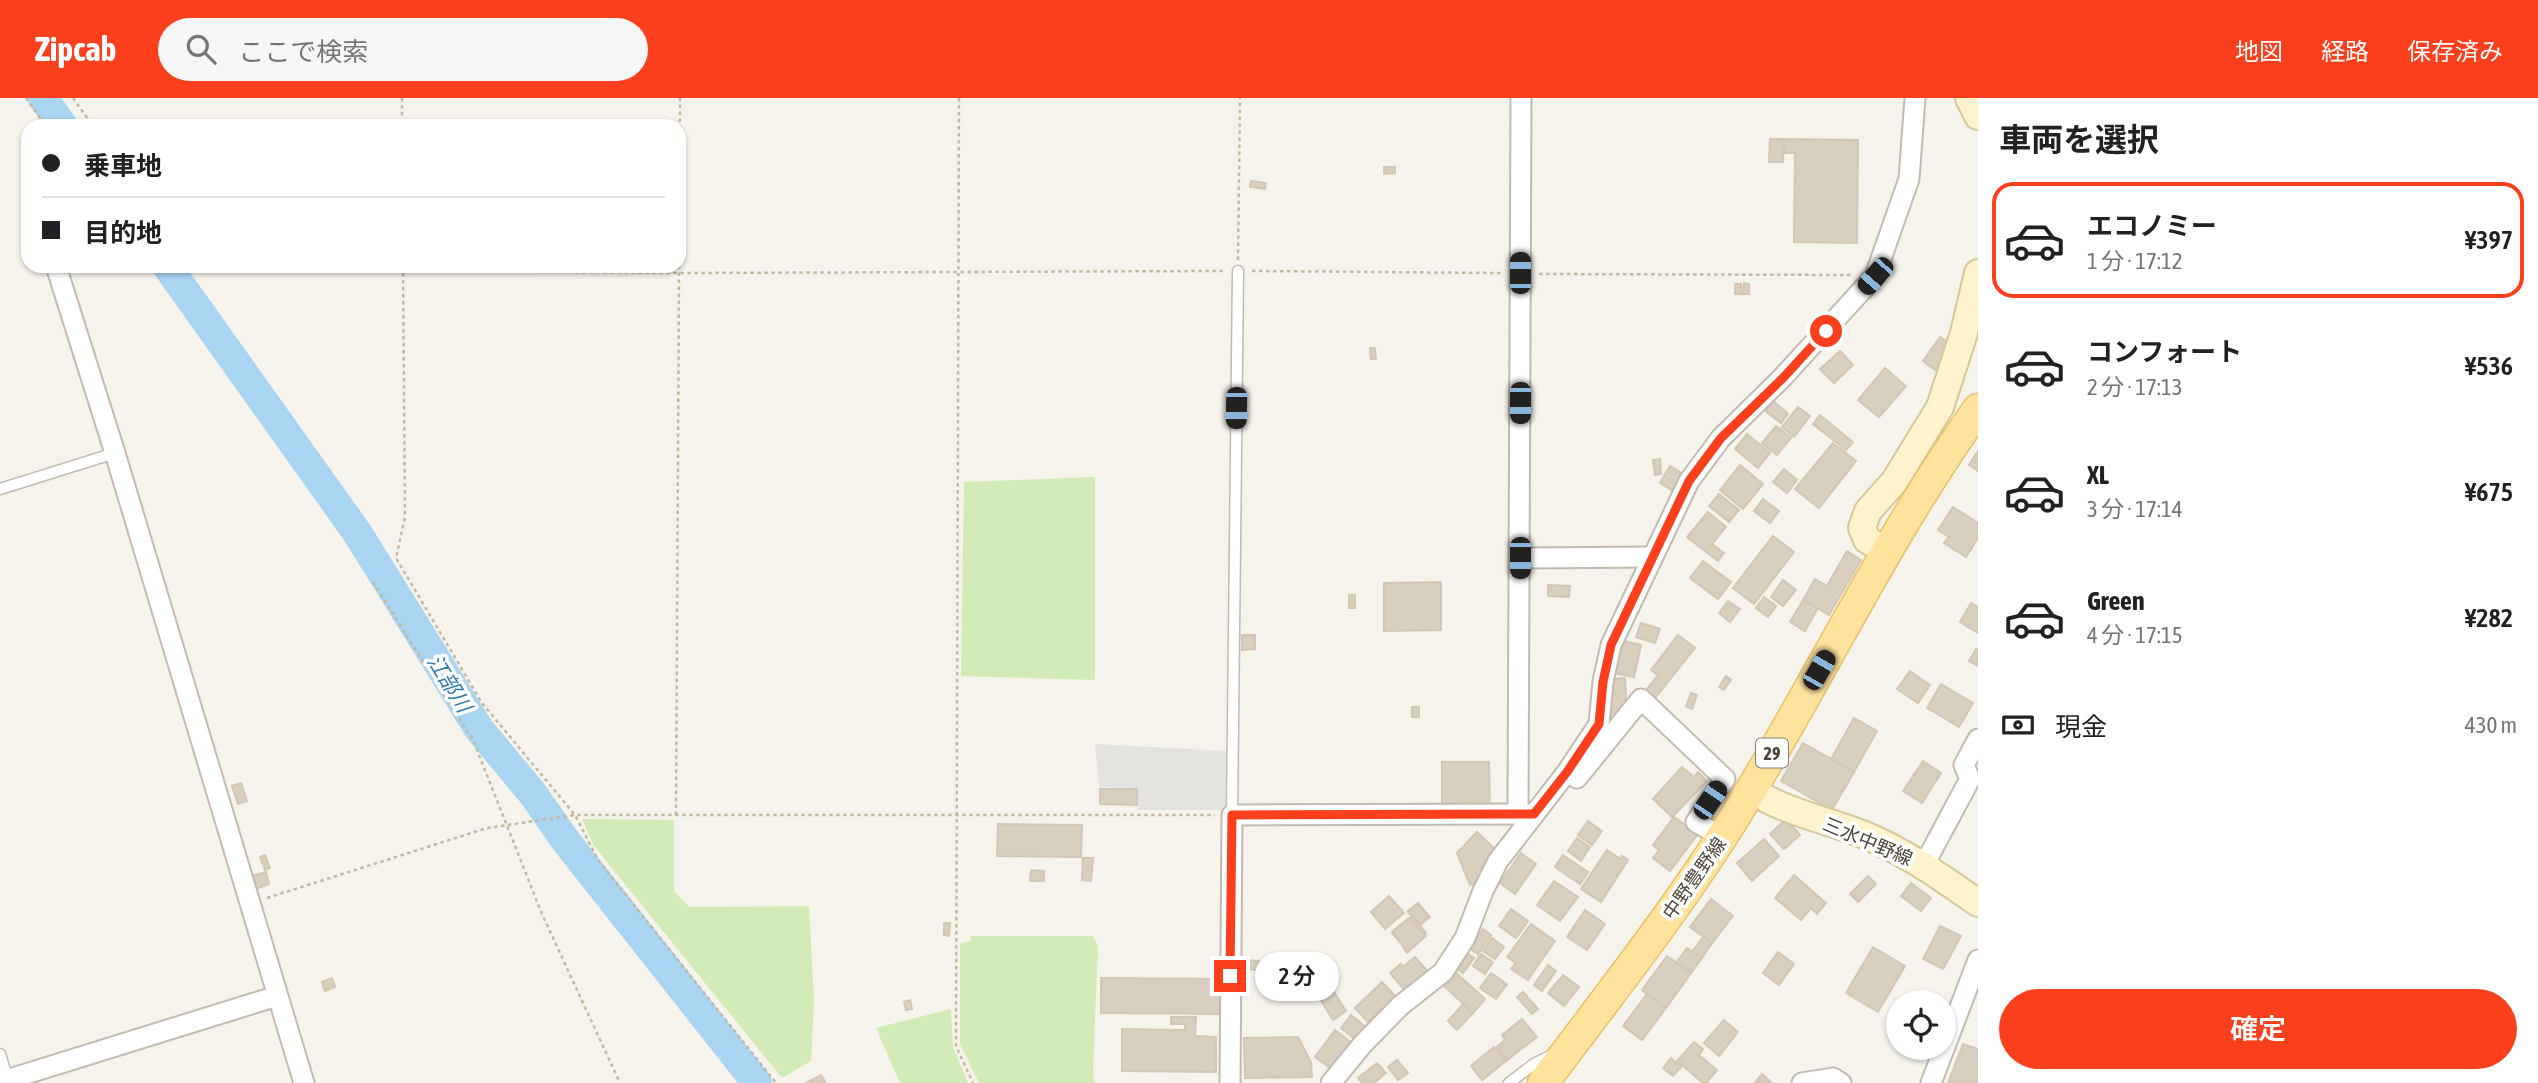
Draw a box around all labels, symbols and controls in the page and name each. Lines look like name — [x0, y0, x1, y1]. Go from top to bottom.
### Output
search box — [158, 18, 648, 81]
text: Zipcab — [35, 30, 116, 68]
icon: search — [182, 30, 220, 68]
text: ここで検索 — [238, 37, 368, 67]
text: 地図 — [2235, 38, 2283, 65]
text: 経路 — [2321, 38, 2369, 65]
text: 保存済み — [2407, 38, 2503, 65]
text: 車両を選択 — [1999, 121, 2159, 158]
text: 乗車地 — [84, 151, 162, 181]
icon: car — [2003, 209, 2066, 272]
text: エコノミー — [2087, 211, 2217, 241]
text: 目的地 — [84, 218, 162, 248]
text: ¥397 — [2465, 225, 2513, 255]
text: 1 分 · 17:12 — [2087, 248, 2183, 274]
car — [1510, 252, 1531, 294]
car — [1854, 253, 1897, 299]
route start — [1810, 315, 1842, 347]
icon: car — [2003, 335, 2066, 398]
text: コンフォート — [2087, 337, 2242, 367]
text: ¥536 — [2465, 351, 2513, 381]
text: 2 分 · 17:13 — [2087, 374, 2183, 400]
car — [1510, 382, 1531, 424]
car — [1226, 387, 1247, 429]
text: XL — [2087, 460, 2109, 490]
icon: car — [2003, 461, 2066, 524]
text: ¥675 — [2465, 477, 2513, 507]
text: 3 分 · 17:14 — [2087, 496, 2183, 522]
car — [1510, 537, 1531, 579]
text: Green — [2087, 586, 2145, 616]
icon: car — [2003, 587, 2066, 650]
text: ¥282 — [2465, 603, 2513, 633]
text: 4 分 · 17:15 — [2087, 622, 2183, 648]
car — [1800, 647, 1839, 693]
water label: 江部川 — [423, 650, 478, 718]
icon: cash — [1999, 706, 2037, 744]
text: 現金 — [2055, 712, 2107, 742]
text: 430 m — [2465, 712, 2517, 738]
road number: 29 — [1756, 738, 1788, 768]
car — [1690, 777, 1731, 823]
street label: 三水中野線 — [1820, 812, 1916, 870]
street label: 中野豊野線 — [1658, 833, 1730, 923]
callout: 2 分 — [1254, 952, 1338, 1001]
route end — [1214, 960, 1246, 992]
text: 2 分 — [1279, 963, 1315, 989]
button: 確定 — [1999, 989, 2517, 1069]
map controls — [1886, 990, 1956, 1060]
button: locate — [1886, 990, 1956, 1060]

